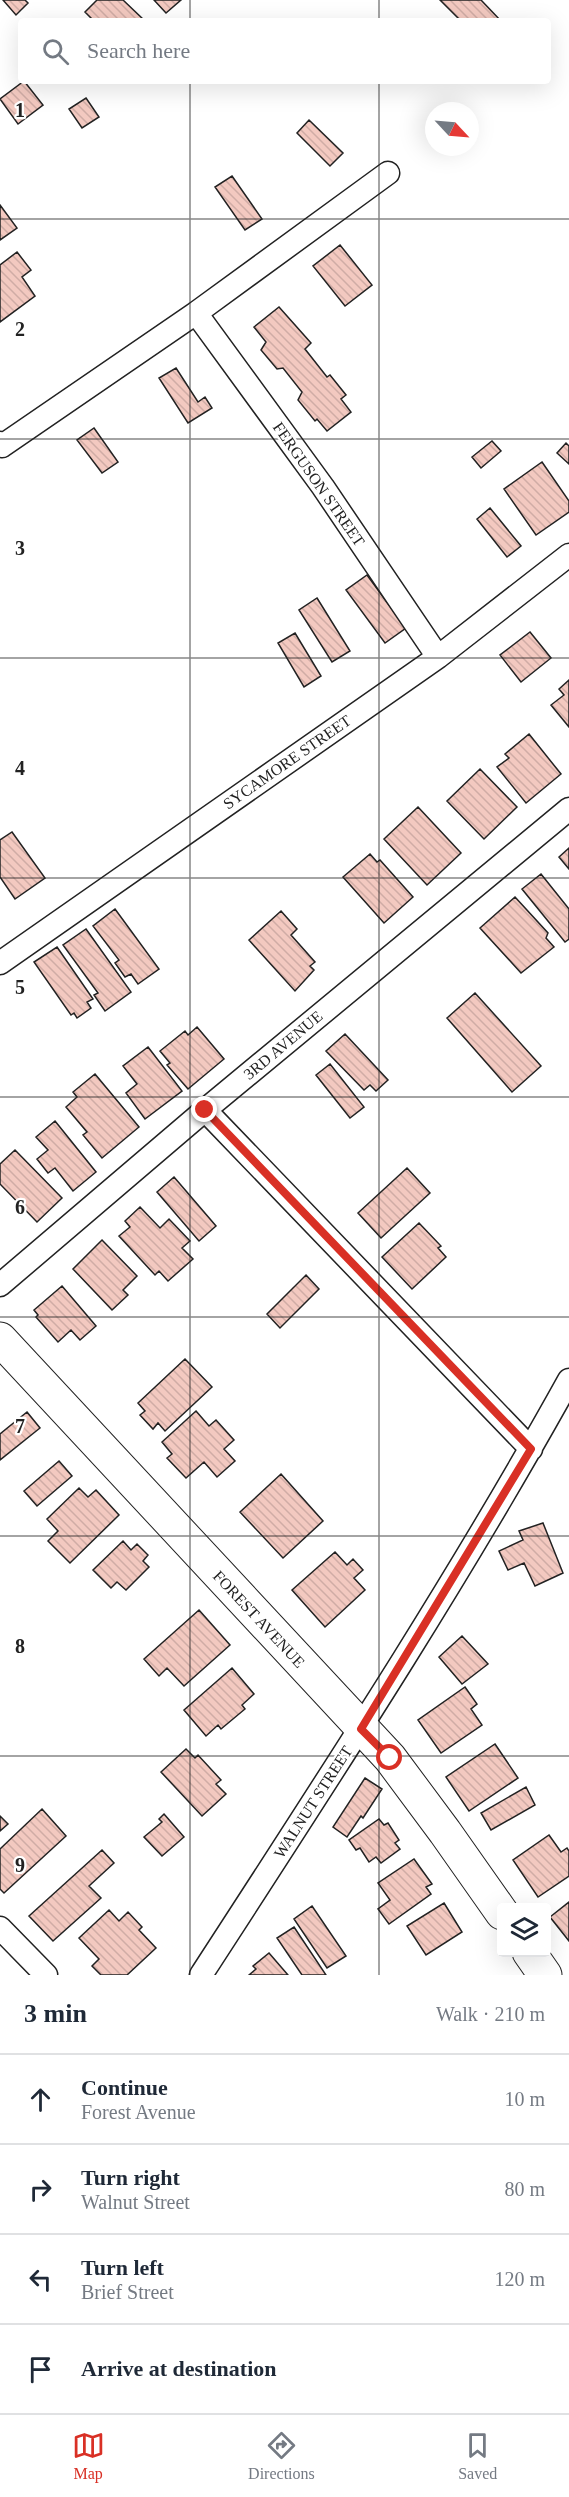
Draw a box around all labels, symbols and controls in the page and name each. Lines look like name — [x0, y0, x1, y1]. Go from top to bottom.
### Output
search box — [18, 18, 551, 84]
icon: search — [39, 35, 72, 68]
text: Search here — [87, 38, 190, 63]
text: 1 — [15, 99, 25, 121]
north arrow — [425, 102, 479, 156]
text: 2 — [15, 318, 25, 340]
street label: FERGUSON STREET — [270, 419, 368, 549]
text: 3 — [15, 537, 25, 559]
street label: SYCAMORE STREET — [220, 711, 354, 812]
text: 4 — [15, 757, 25, 779]
text: 5 — [15, 976, 25, 998]
street label: 3RD AVENUE — [240, 1007, 326, 1083]
route end — [191, 1096, 217, 1122]
text: 6 — [15, 1196, 25, 1218]
text: 7 — [15, 1415, 25, 1437]
street label: FOREST AVENUE — [210, 1567, 308, 1671]
text: 8 — [15, 1635, 25, 1657]
street label: WALNUT STREET — [270, 1743, 356, 1861]
route start — [376, 1744, 402, 1770]
text: 9 — [15, 1854, 25, 1876]
map controls — [497, 1903, 551, 1957]
button: layers — [497, 1903, 551, 1957]
text: 3 min — [24, 1999, 87, 2028]
text: Walk · 210 m — [436, 2003, 545, 2025]
text: Continue — [81, 2075, 168, 2100]
icon: ahead — [24, 2083, 57, 2116]
text: 10 m — [504, 2088, 545, 2110]
text: Forest Avenue — [81, 2101, 196, 2123]
text: Turn right — [81, 2165, 180, 2190]
icon: right — [24, 2173, 57, 2206]
text: 80 m — [504, 2178, 545, 2200]
text: Walnut Street — [81, 2191, 190, 2213]
text: Turn left — [81, 2255, 164, 2280]
icon: left — [24, 2263, 57, 2296]
text: 120 m — [494, 2268, 545, 2290]
text: Brief Street — [81, 2281, 174, 2303]
icon: arrive — [24, 2353, 57, 2386]
text: Arrive at destination — [81, 2356, 277, 2381]
tab: Map — [72, 2429, 105, 2483]
tab: Directions — [248, 2429, 315, 2483]
tab: Saved — [458, 2429, 497, 2483]

